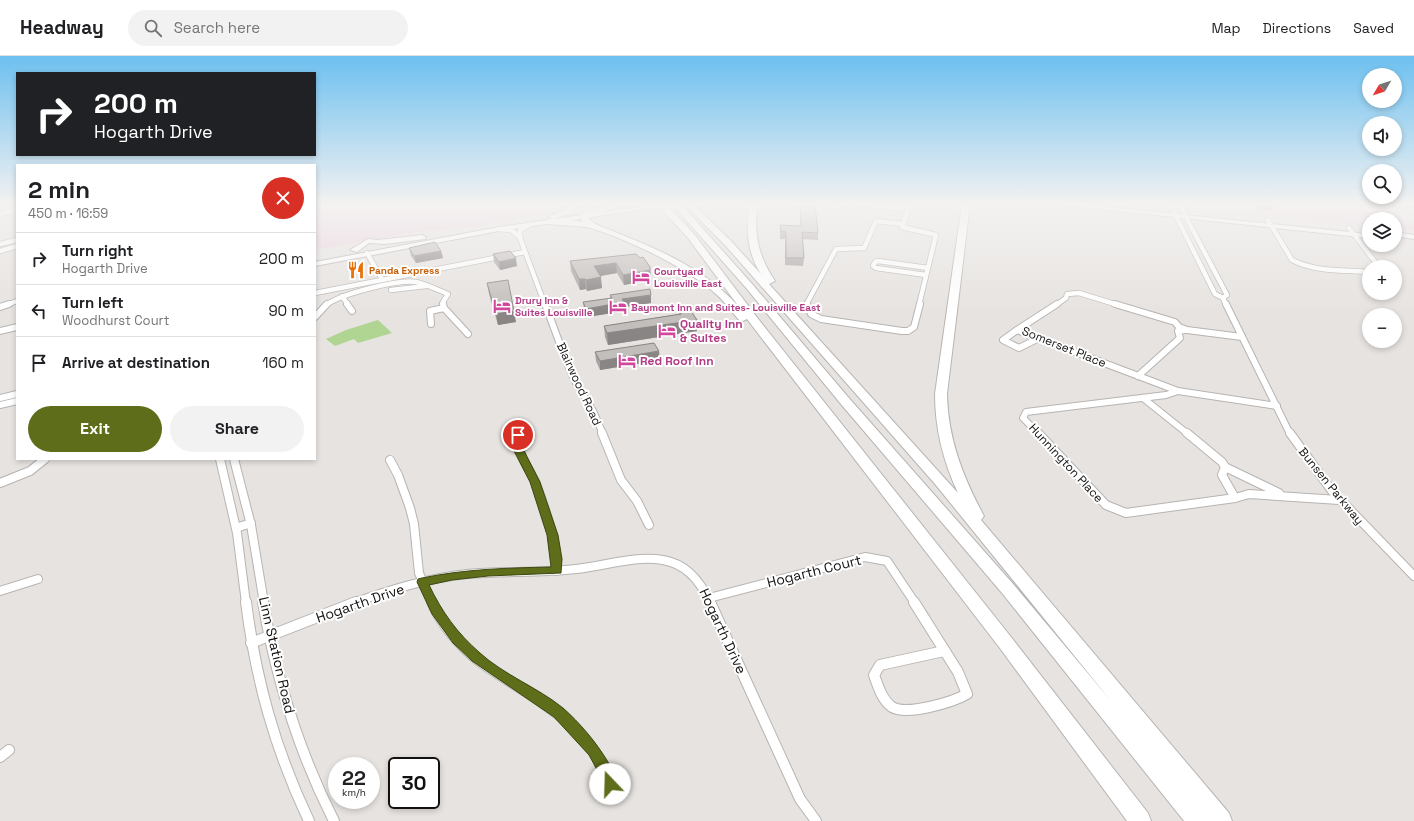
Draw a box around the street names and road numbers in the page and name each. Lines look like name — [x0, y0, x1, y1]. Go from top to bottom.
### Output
street label: Somerset Place — [1019, 323, 1109, 371]
street label: Blairwood Road — [553, 340, 605, 428]
street label: Hunnington Place — [1025, 420, 1107, 506]
street label: Bunsen Parkway — [1295, 444, 1367, 528]
street label: Hogarth Court — [765, 551, 863, 591]
street label: Hogarth Drive — [313, 579, 407, 627]
street label: Hogarth Drive — [695, 585, 751, 677]
street label: Linn Station Road — [255, 595, 299, 715]

